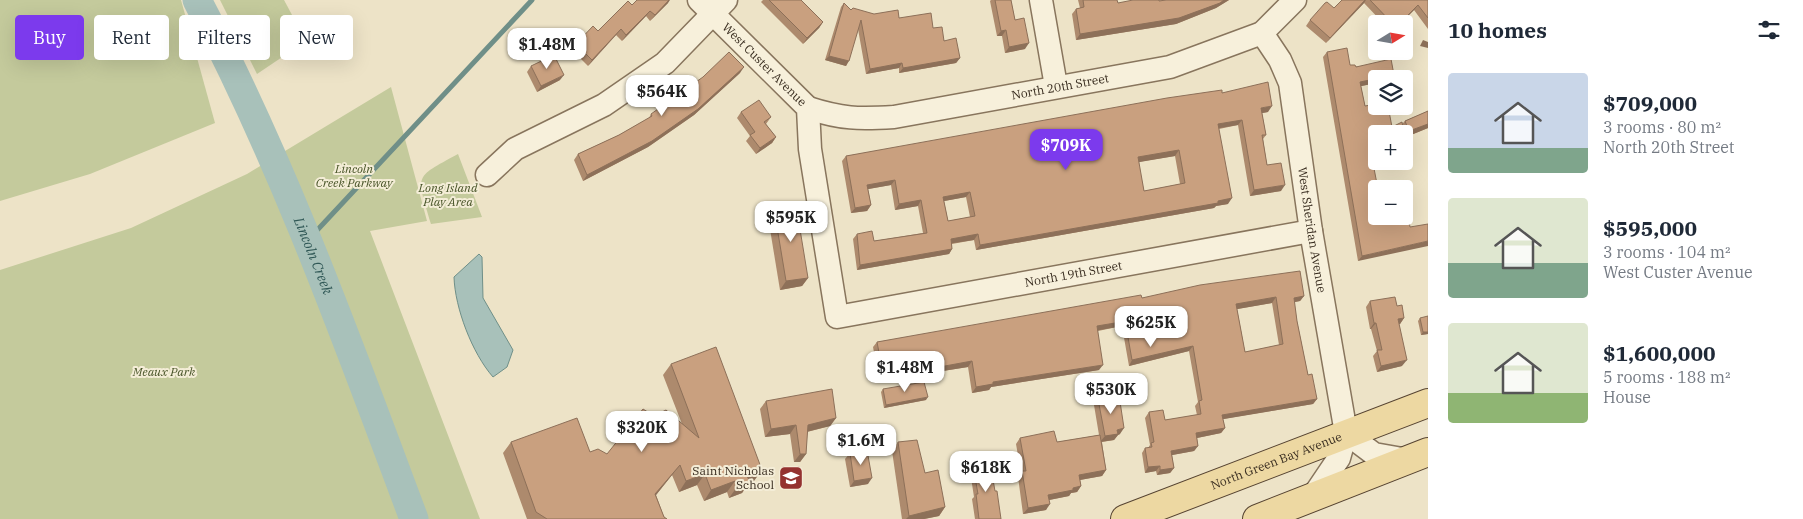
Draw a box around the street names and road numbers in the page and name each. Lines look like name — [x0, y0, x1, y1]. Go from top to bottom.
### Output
street label: West Custer Avenue — [720, 20, 810, 109]
street label: North 20th Street — [1010, 70, 1110, 103]
street label: West Sheridan Avenue — [1295, 166, 1330, 294]
street label: North 19th Street — [1023, 257, 1123, 290]
street label: North Green Bay Avenue — [1208, 429, 1344, 493]

